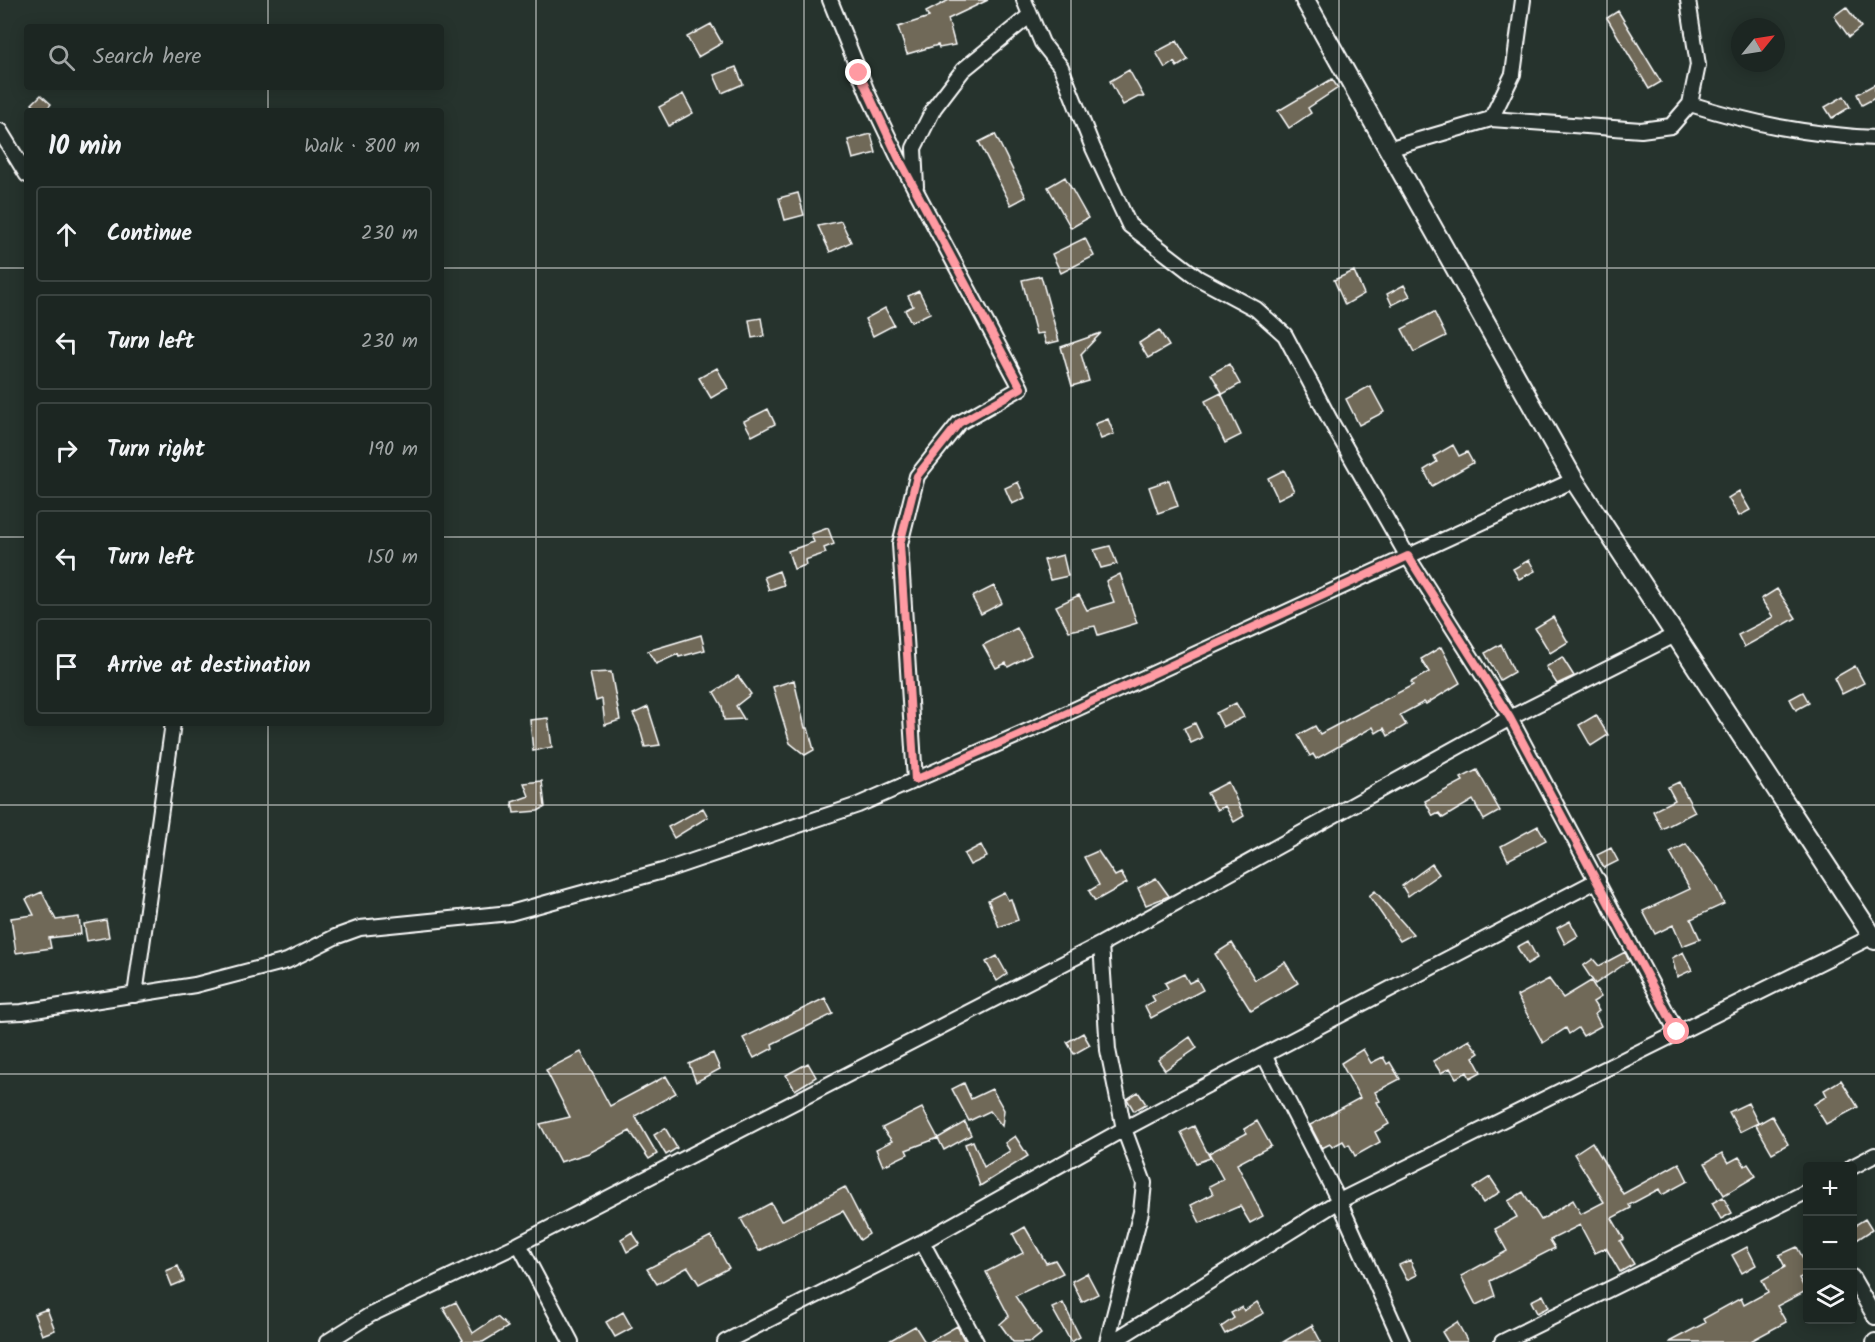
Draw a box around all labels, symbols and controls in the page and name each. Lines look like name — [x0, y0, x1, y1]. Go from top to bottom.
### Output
north arrow — [1731, 18, 1785, 72]
search box — [24, 24, 444, 90]
text: Search here — [93, 40, 201, 75]
icon: search — [45, 41, 78, 74]
route end — [845, 59, 871, 85]
text: 10 min — [48, 126, 122, 168]
text: Walk · 800 m — [304, 131, 420, 163]
text: Continue — [107, 217, 192, 252]
icon: ahead — [50, 218, 83, 251]
text: 230 m — [361, 218, 418, 250]
text: Turn left — [107, 325, 194, 360]
icon: left — [50, 326, 83, 359]
text: 230 m — [361, 326, 418, 358]
text: Turn right — [107, 433, 205, 468]
icon: right — [50, 434, 83, 467]
text: 190 m — [368, 434, 418, 466]
text: Turn left — [107, 541, 194, 576]
icon: left — [50, 542, 83, 575]
text: 150 m — [367, 542, 418, 574]
text: Arrive at destination — [107, 649, 310, 684]
icon: arrive — [50, 650, 83, 683]
route start — [1663, 1018, 1689, 1044]
map controls — [1803, 1162, 1857, 1324]
button: + — [1803, 1162, 1857, 1216]
button: − — [1803, 1216, 1857, 1270]
button: layers — [1803, 1270, 1857, 1324]

